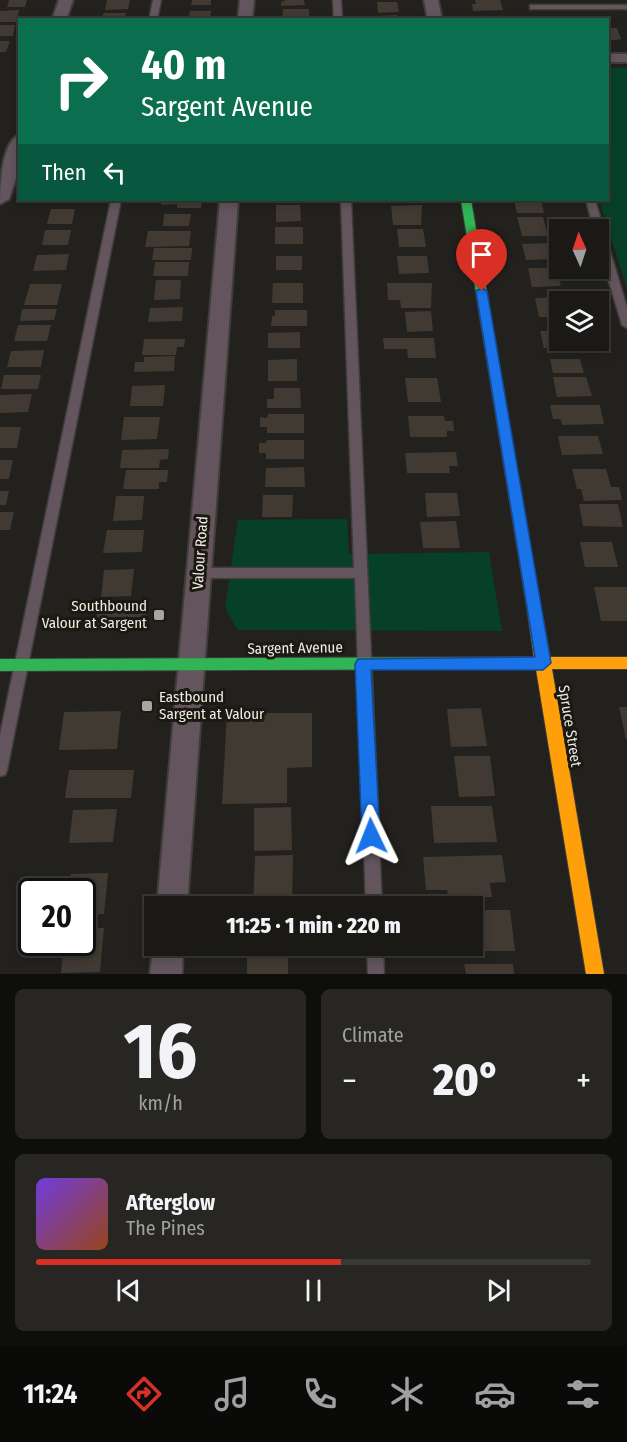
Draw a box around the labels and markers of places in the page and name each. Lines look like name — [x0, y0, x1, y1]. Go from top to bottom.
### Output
pin — [456, 229, 507, 291]
place label: Southbound Valour at Sargent — [42, 597, 147, 632]
marker: Southbound Valour at Sargent — [152, 608, 166, 622]
place label: Eastbound Sargent at Valour — [159, 688, 265, 723]
marker: Eastbound Sargent at Valour — [140, 699, 154, 713]

